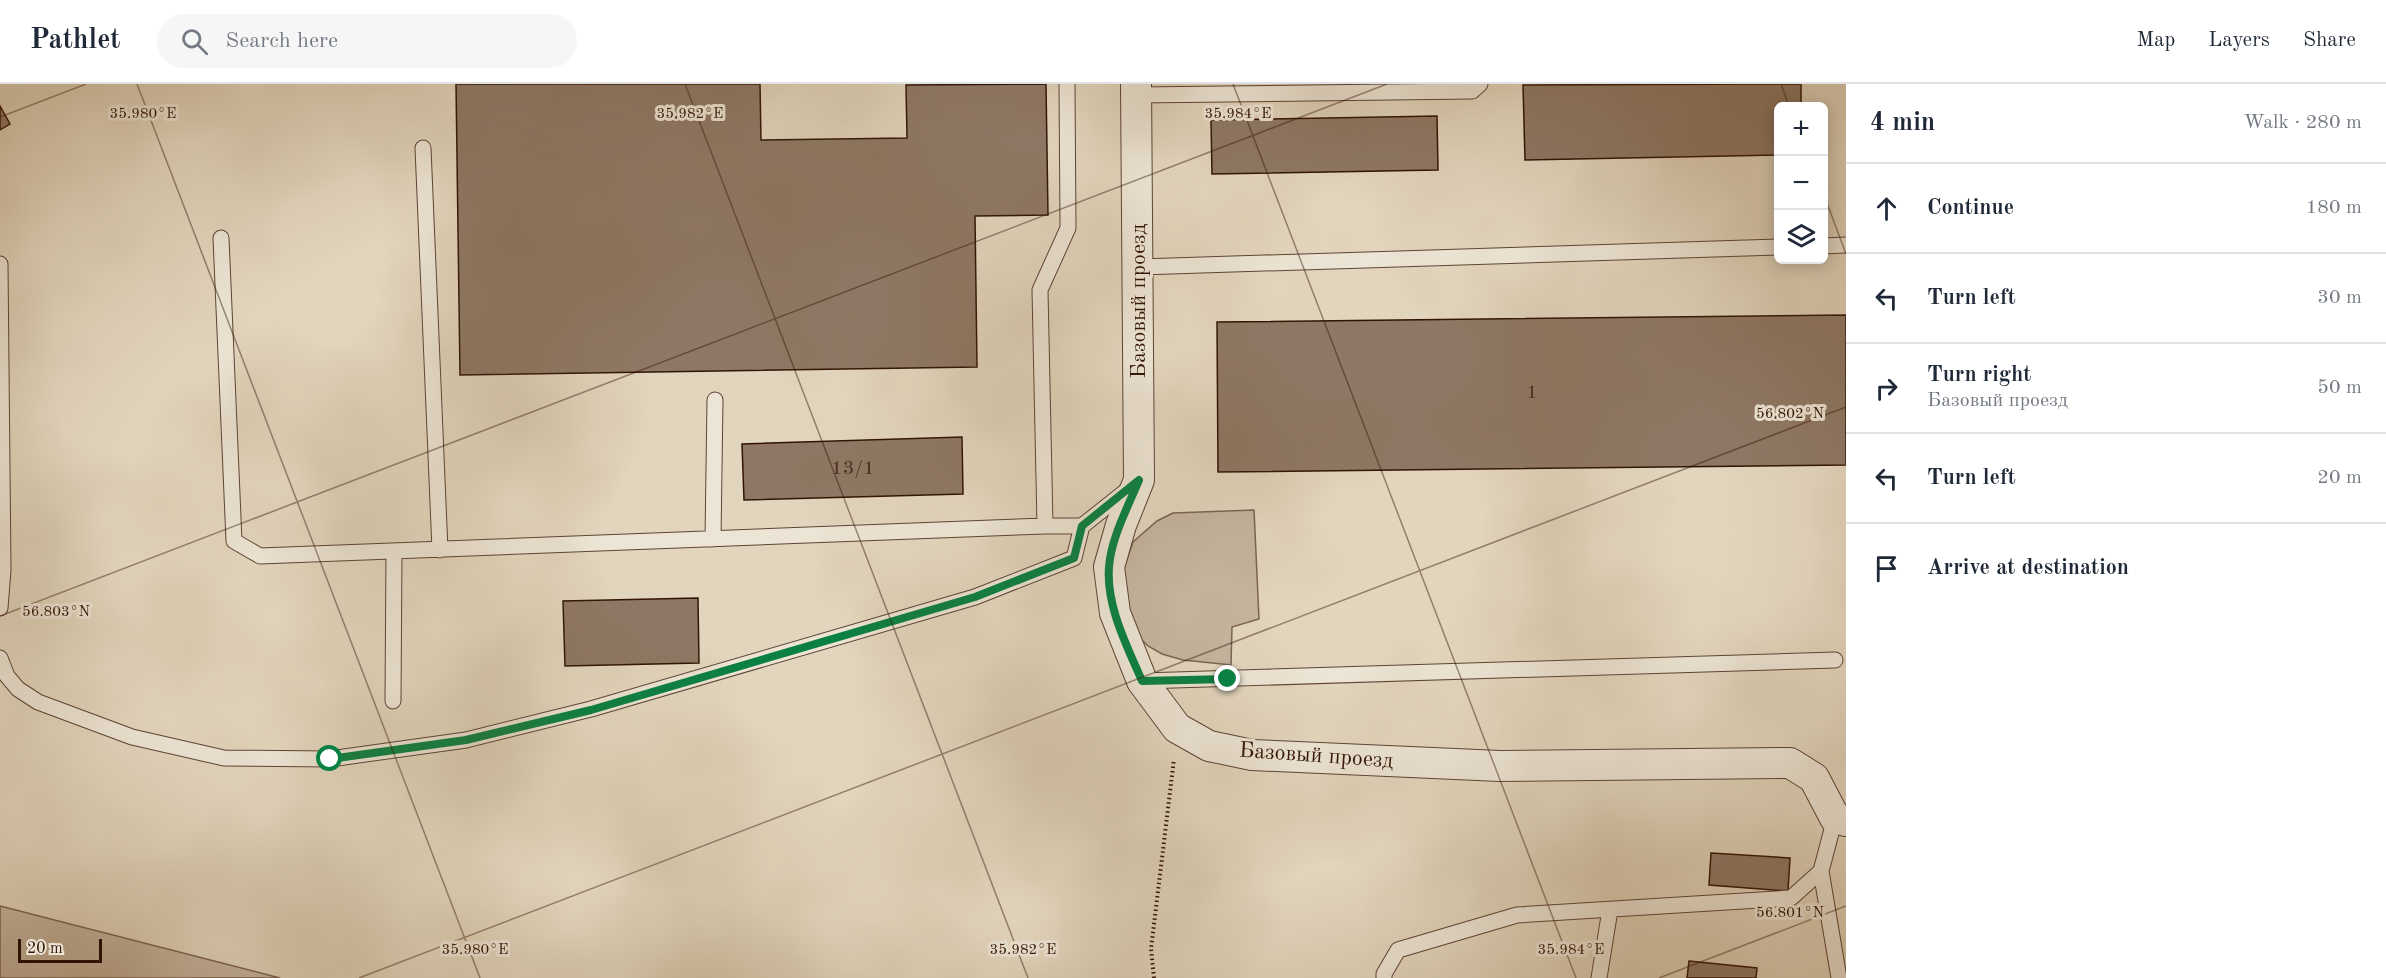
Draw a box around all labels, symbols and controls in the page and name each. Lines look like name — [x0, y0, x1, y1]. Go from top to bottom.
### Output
search box — [157, 14, 577, 68]
icon: search — [178, 25, 211, 58]
text: Pathlet — [30, 27, 121, 55]
text: Search here — [226, 30, 338, 52]
text: Map — [2136, 30, 2175, 51]
text: Layers — [2208, 30, 2270, 51]
text: Share — [2303, 30, 2356, 51]
map controls — [1774, 102, 1828, 264]
button: + — [1774, 102, 1828, 156]
text: 35.980°E — [110, 107, 176, 122]
text: 35.982°E — [657, 107, 723, 122]
text: 35.984°E — [1205, 107, 1271, 122]
text: 4 min — [1870, 110, 1935, 136]
text: Walk · 280 m — [2243, 113, 2362, 133]
button: − — [1774, 156, 1828, 210]
icon: ahead — [1870, 192, 1903, 225]
text: Continue — [1927, 197, 2014, 219]
text: 180 m — [2306, 198, 2362, 218]
button: layers — [1774, 210, 1828, 264]
street label: Базовый проезд — [1128, 223, 1150, 378]
icon: left — [1870, 282, 1903, 315]
text: Turn left — [1927, 287, 2016, 309]
text: 30 m — [2317, 288, 2362, 308]
text: Turn right — [1927, 364, 2031, 386]
icon: right — [1870, 372, 1903, 405]
text: 50 m — [2317, 378, 2362, 398]
house number: 1 — [1526, 383, 1538, 403]
text: Базовый проезд — [1927, 391, 2068, 411]
text: 56.802°N — [1756, 407, 1824, 422]
house number: 13/1 — [831, 459, 875, 479]
icon: left — [1870, 462, 1903, 495]
text: Turn left — [1927, 467, 2016, 489]
text: 20 m — [2317, 468, 2362, 488]
icon: arrive — [1870, 552, 1903, 585]
text: Arrive at destination — [1927, 557, 2129, 579]
text: 56.803°N — [22, 605, 90, 620]
route end — [1214, 665, 1240, 691]
street label: Базовый проезд — [1238, 740, 1394, 772]
route start — [316, 745, 342, 771]
text: 56.801°N — [1756, 906, 1824, 921]
scale bar — [18, 936, 102, 964]
text: 20 m — [27, 941, 63, 957]
text: 35.980°E — [442, 943, 508, 958]
text: 35.982°E — [990, 943, 1056, 958]
text: 35.984°E — [1538, 943, 1604, 958]

